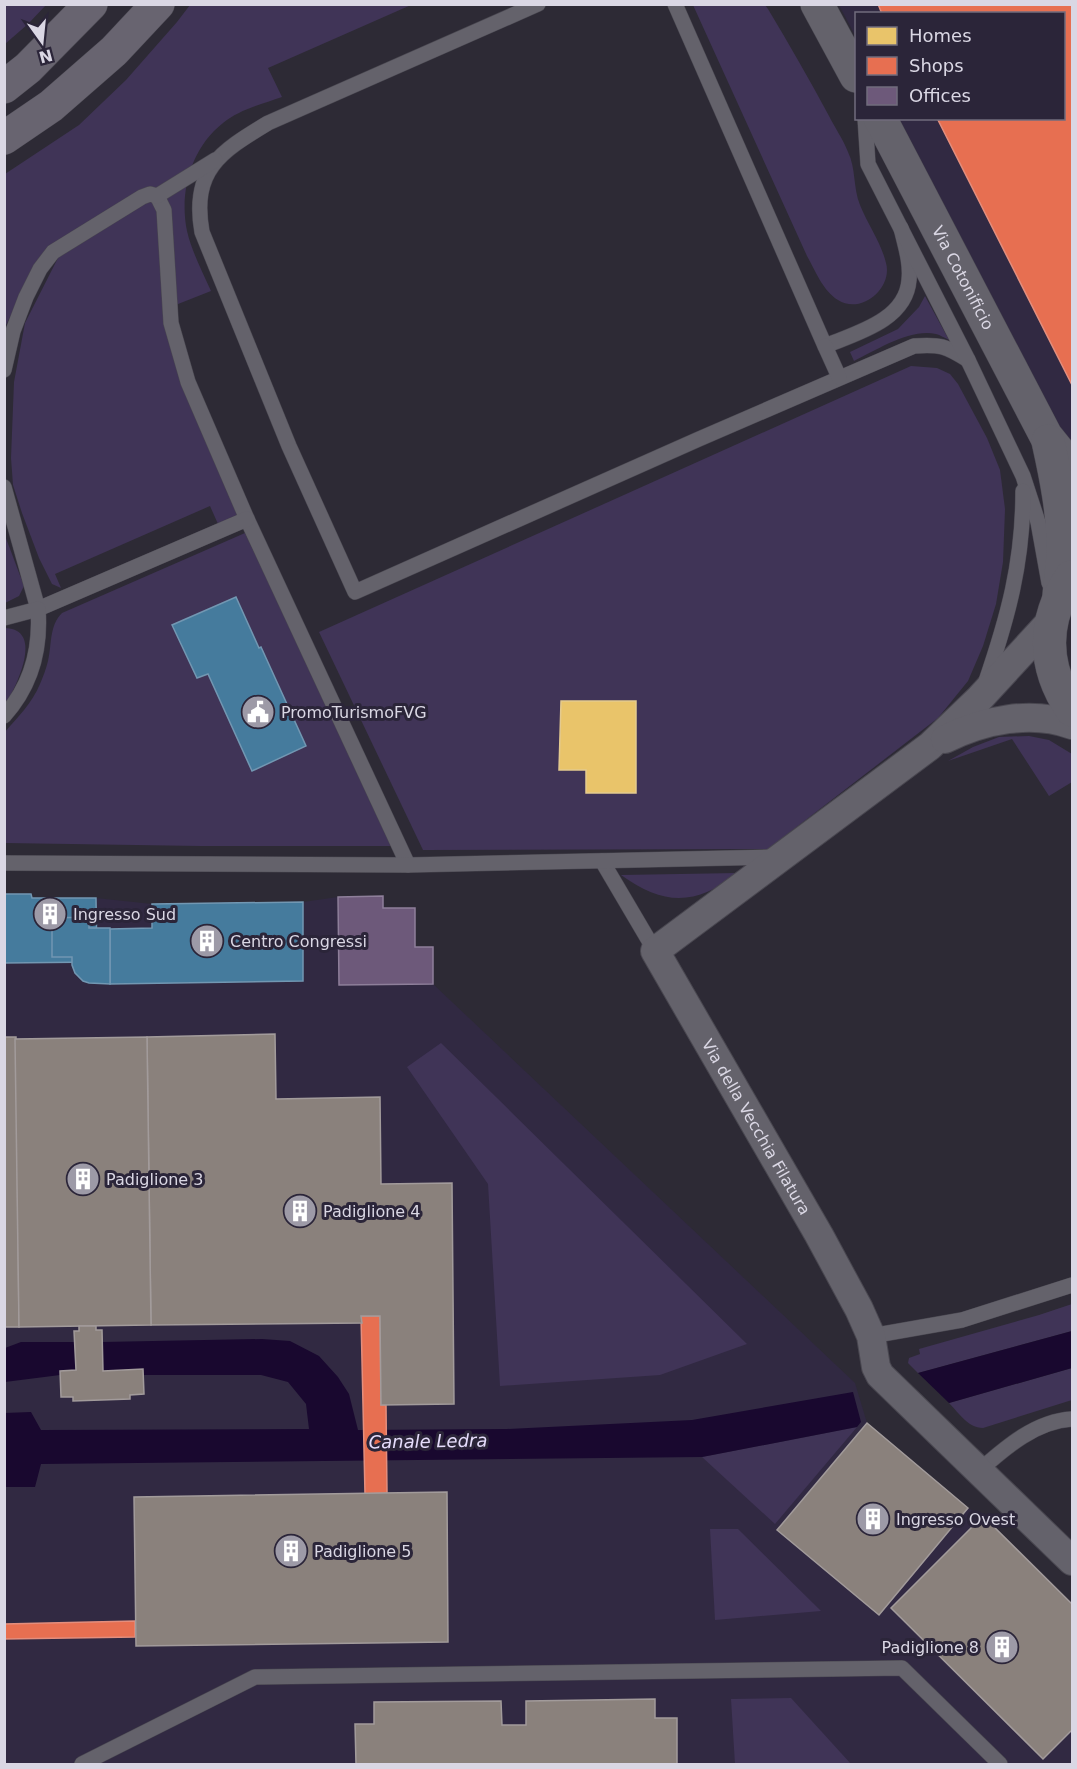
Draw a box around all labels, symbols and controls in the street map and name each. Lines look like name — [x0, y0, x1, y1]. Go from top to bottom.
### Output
north arrow — [12, 12, 72, 72]
legend — [855, 12, 1065, 120]
text: Homes — [909, 25, 972, 46]
text: N — [37, 45, 55, 67]
text: Shops — [909, 55, 964, 76]
text: Offices — [909, 85, 971, 106]
street label: Via Cotonificio — [928, 222, 998, 333]
public building icon: PromoTurismoFVG — [240, 694, 276, 730]
place label: PromoTurismoFVG — [281, 703, 427, 722]
building icon: Ingresso Sud — [32, 896, 68, 932]
place label: Ingresso Sud — [73, 905, 176, 924]
building icon: Centro Congressi — [189, 923, 225, 959]
place label: Centro Congressi — [230, 932, 367, 951]
street label: Via della Vecchia Filatura — [698, 1035, 815, 1218]
building icon: Padiglione 3 — [65, 1161, 101, 1197]
place label: Padiglione 3 — [106, 1170, 203, 1189]
building icon: Padiglione 4 — [282, 1193, 318, 1229]
place label: Padiglione 4 — [323, 1202, 420, 1221]
water label: Canale Ledra — [368, 1429, 488, 1453]
building icon: Ingresso Ovest — [855, 1501, 891, 1537]
place label: Ingresso Ovest — [896, 1510, 1015, 1529]
building icon: Padiglione 5 — [273, 1533, 309, 1569]
place label: Padiglione 5 — [314, 1542, 411, 1561]
building icon: Padiglione 8 — [984, 1629, 1020, 1665]
place label: Padiglione 8 — [882, 1638, 979, 1657]

